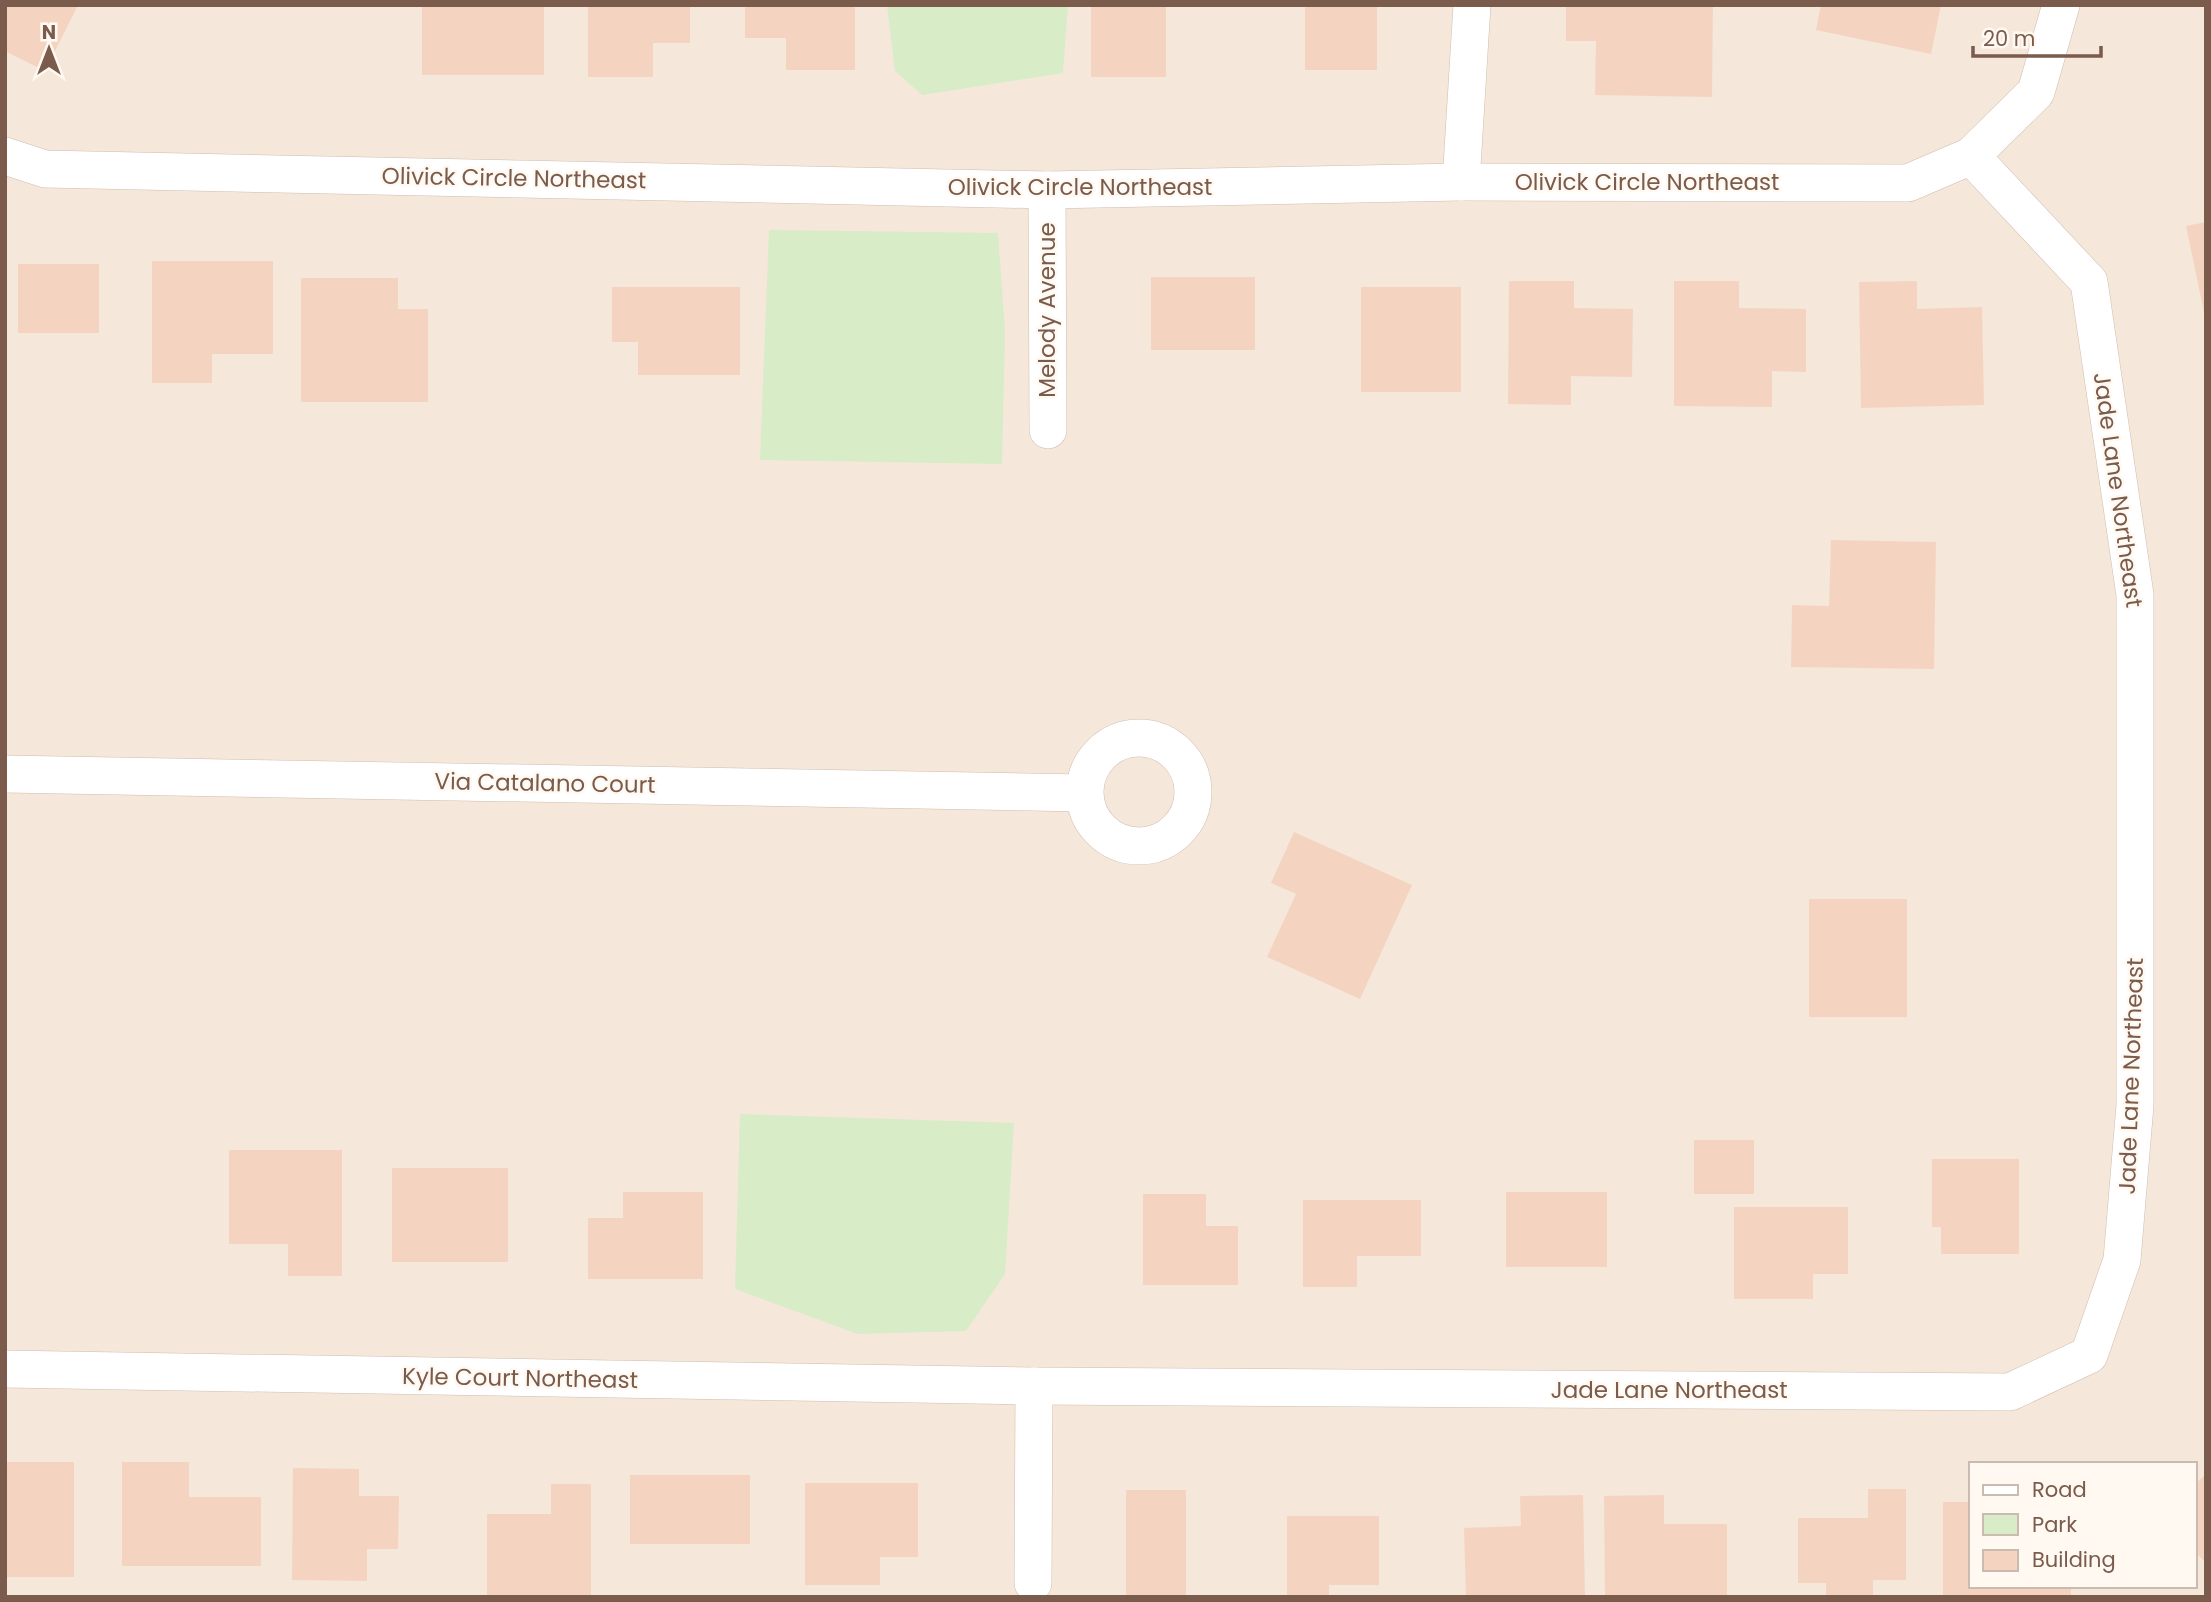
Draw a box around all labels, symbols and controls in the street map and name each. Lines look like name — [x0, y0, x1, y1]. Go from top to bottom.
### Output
north arrow — [14, 14, 84, 84]
scale bar — [1973, 14, 2101, 58]
text: N — [42, 19, 56, 46]
text: 20 m — [1983, 24, 2036, 53]
street label: Olivick Circle Northeast — [381, 160, 647, 196]
street label: Olivick Circle Northeast — [1515, 166, 1779, 198]
street label: Olivick Circle Northeast — [948, 171, 1212, 203]
street label: Melody Avenue — [1031, 222, 1063, 398]
street label: Jade Lane Northeast — [2086, 370, 2150, 610]
street label: Via Catalano Court — [434, 765, 656, 801]
street label: Jade Lane Northeast — [2111, 957, 2151, 1195]
street label: Kyle Court Northeast — [402, 1360, 638, 1396]
street label: Jade Lane Northeast — [1550, 1374, 1788, 1406]
legend — [1969, 1462, 2197, 1588]
text: Road — [2032, 1475, 2087, 1504]
text: Park — [2032, 1510, 2077, 1539]
text: Building — [2032, 1545, 2116, 1574]

